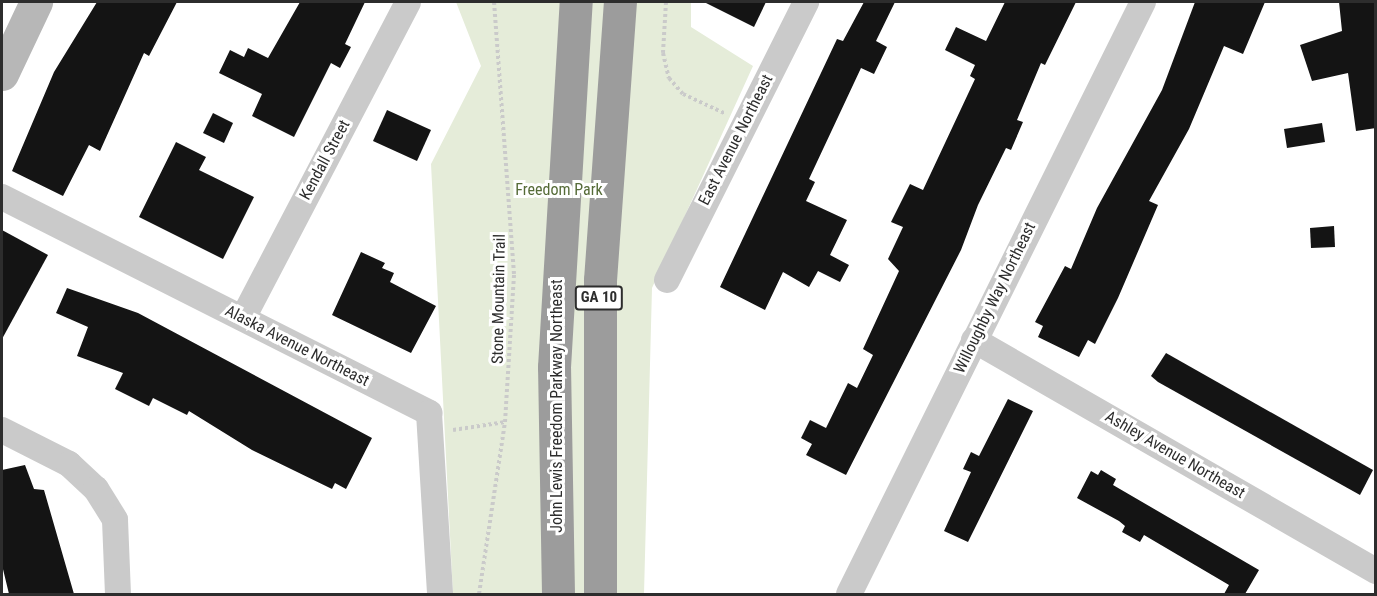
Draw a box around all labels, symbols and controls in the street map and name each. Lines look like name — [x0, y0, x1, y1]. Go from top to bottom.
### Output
street label: East Avenue Northeast — [695, 72, 777, 208]
street label: Kendall Street — [296, 117, 354, 203]
park label: Freedom Park — [515, 180, 603, 200]
street label: Willoughby Way Northeast — [950, 219, 1040, 377]
street label: Stone Mountain Trail — [488, 234, 510, 364]
street label: John Lewis Freedom Parkway Northeast — [547, 279, 567, 533]
road number: GA 10 — [574, 286, 624, 310]
street label: Alaska Avenue Northeast — [222, 301, 372, 391]
street label: Ashley Avenue Northeast — [1102, 407, 1248, 503]

